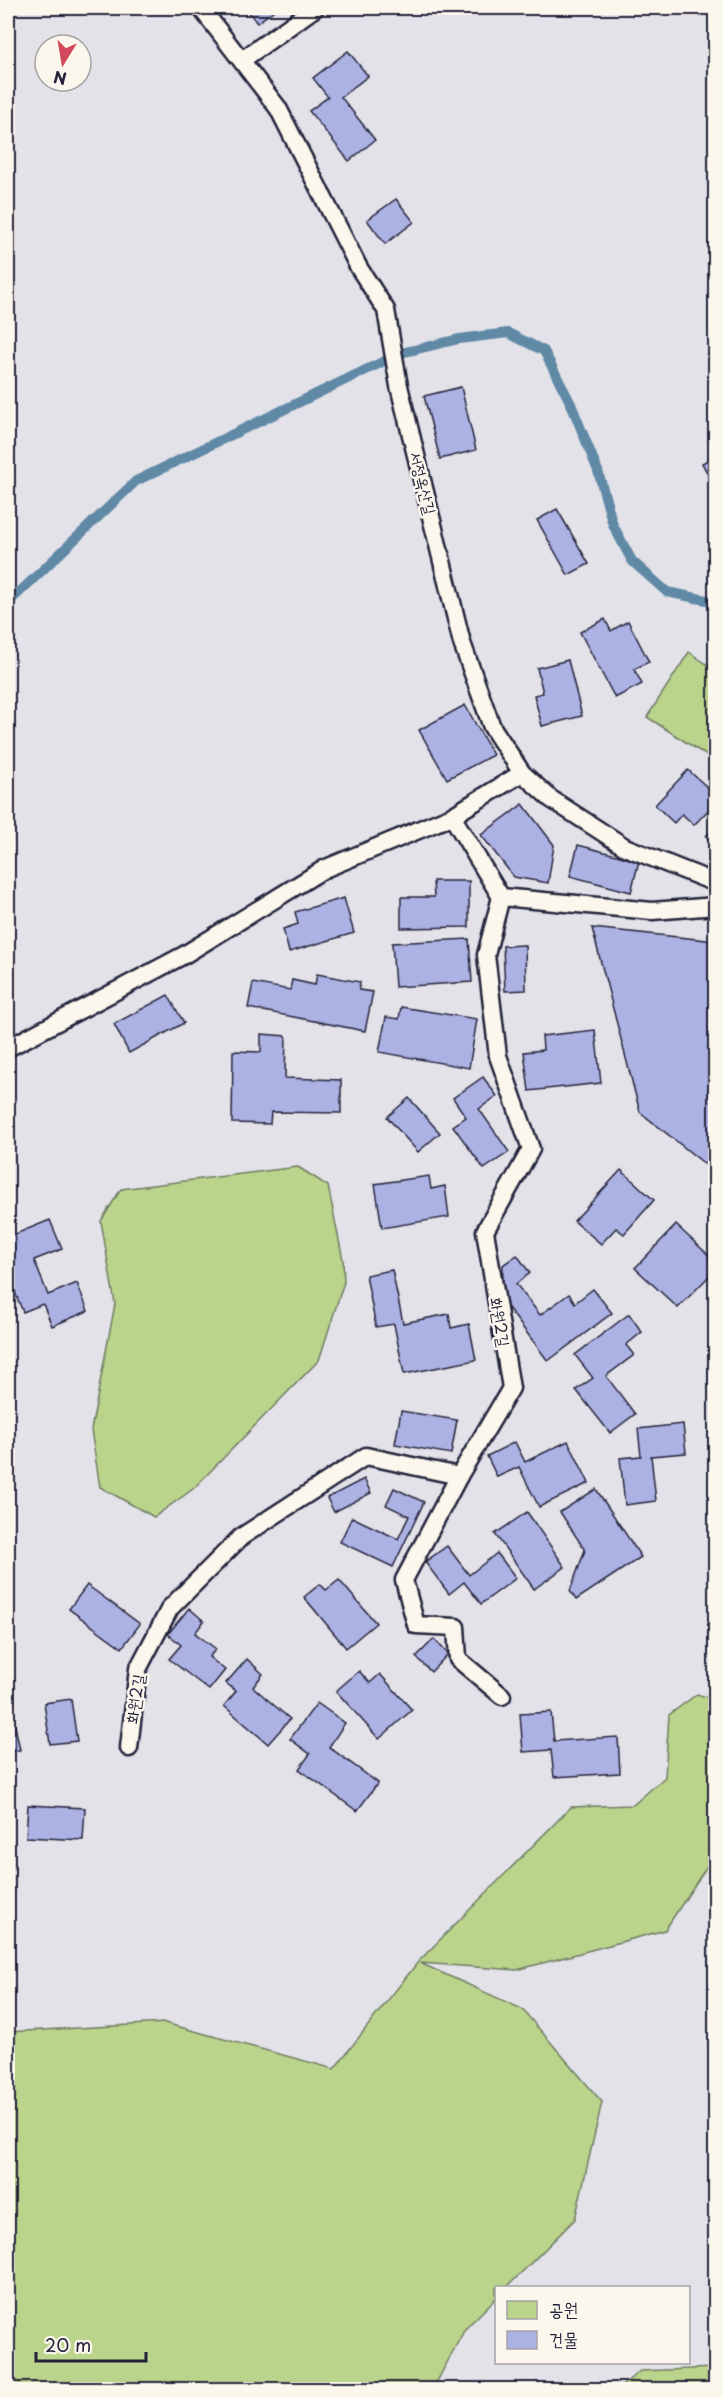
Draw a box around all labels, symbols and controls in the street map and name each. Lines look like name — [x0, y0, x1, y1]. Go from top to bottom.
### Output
north arrow — [33, 33, 93, 93]
text: N — [51, 66, 68, 92]
street label: 서정옥산길 — [405, 449, 443, 517]
street label: 화원2길 — [485, 1295, 517, 1349]
street label: 화원2길 — [119, 1672, 149, 1725]
legend — [495, 2286, 690, 2364]
text: 공원 — [549, 2295, 578, 2322]
scale bar — [36, 2325, 146, 2363]
text: 건물 — [549, 2325, 578, 2352]
text: 20 m — [45, 2331, 91, 2358]

